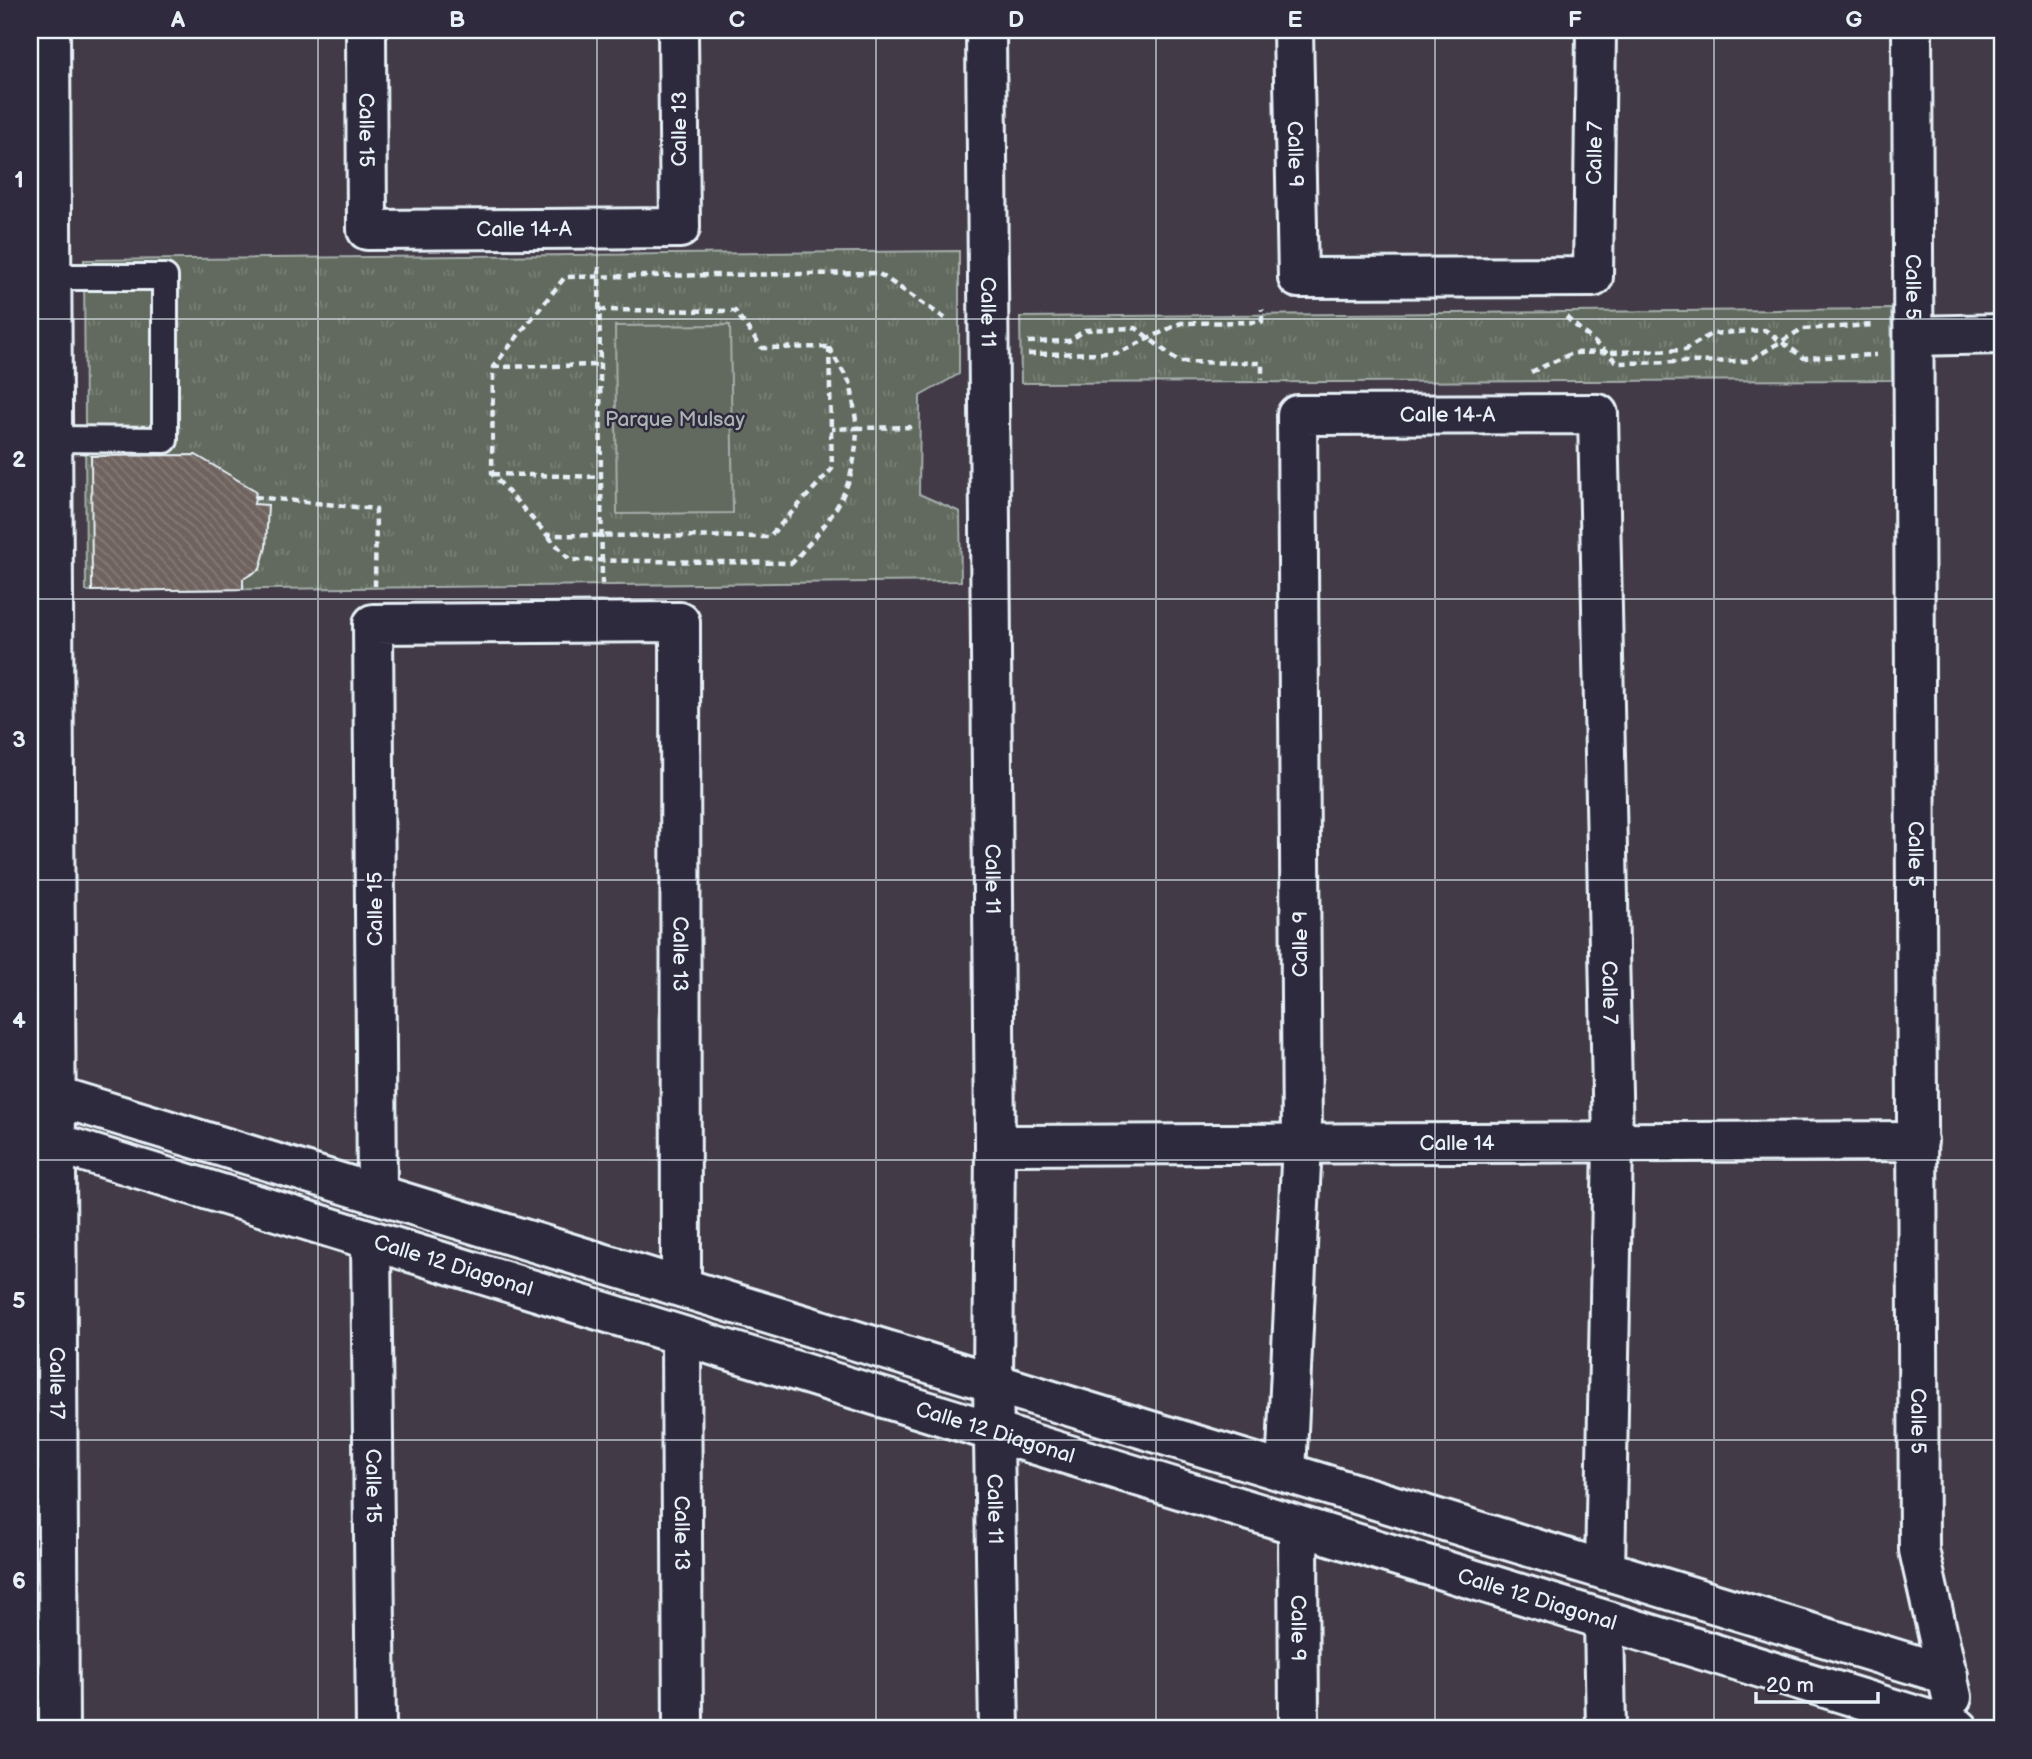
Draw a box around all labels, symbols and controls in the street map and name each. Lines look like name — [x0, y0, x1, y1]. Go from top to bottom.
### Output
text: A — [170, 6, 186, 34]
text: B — [449, 6, 465, 34]
text: C — [729, 6, 745, 34]
text: D — [1008, 6, 1024, 34]
text: E — [1288, 6, 1303, 34]
text: F — [1568, 6, 1582, 34]
text: G — [1846, 6, 1863, 34]
street label: Calle 13 — [667, 91, 692, 167]
street label: Calle 15 — [354, 93, 379, 167]
street label: Calle 7 — [1582, 120, 1607, 185]
street label: Calle 9 — [1282, 121, 1309, 187]
text: 1 — [14, 166, 24, 194]
street label: Calle 14-A — [476, 216, 572, 242]
street label: Calle 5 — [1901, 254, 1926, 320]
street label: Calle 11 — [975, 277, 1001, 347]
street label: Calle 14-A — [1400, 402, 1496, 427]
park label: Parque Mulsay — [605, 407, 745, 432]
text: 2 — [12, 446, 26, 474]
text: 3 — [12, 726, 26, 754]
street label: Calle 5 — [1903, 821, 1928, 887]
street label: Calle 11 — [980, 844, 1006, 914]
street label: Calle 15 — [363, 872, 388, 946]
street label: Calle 9 — [1288, 911, 1313, 977]
street label: Calle 13 — [668, 916, 693, 992]
street label: Calle 7 — [1597, 960, 1623, 1025]
text: 4 — [12, 1007, 26, 1035]
street label: Calle 14 — [1419, 1130, 1495, 1156]
street label: Calle 12 Diagonal — [371, 1229, 536, 1302]
text: 5 — [12, 1287, 26, 1315]
street label: Calle 17 — [44, 1347, 70, 1420]
street label: Calle 5 — [1906, 1388, 1931, 1454]
street label: Calle 12 Diagonal — [913, 1396, 1078, 1468]
street label: Calle 15 — [361, 1449, 386, 1523]
street label: Calle 11 — [982, 1473, 1008, 1544]
street label: Calle 13 — [669, 1495, 695, 1571]
street label: Calle 12 Diagonal — [1455, 1563, 1620, 1635]
text: 6 — [12, 1567, 26, 1595]
street label: Calle 9 — [1286, 1595, 1311, 1661]
scale bar — [1756, 1661, 1878, 1705]
text: 20 m — [1766, 1673, 1814, 1698]

